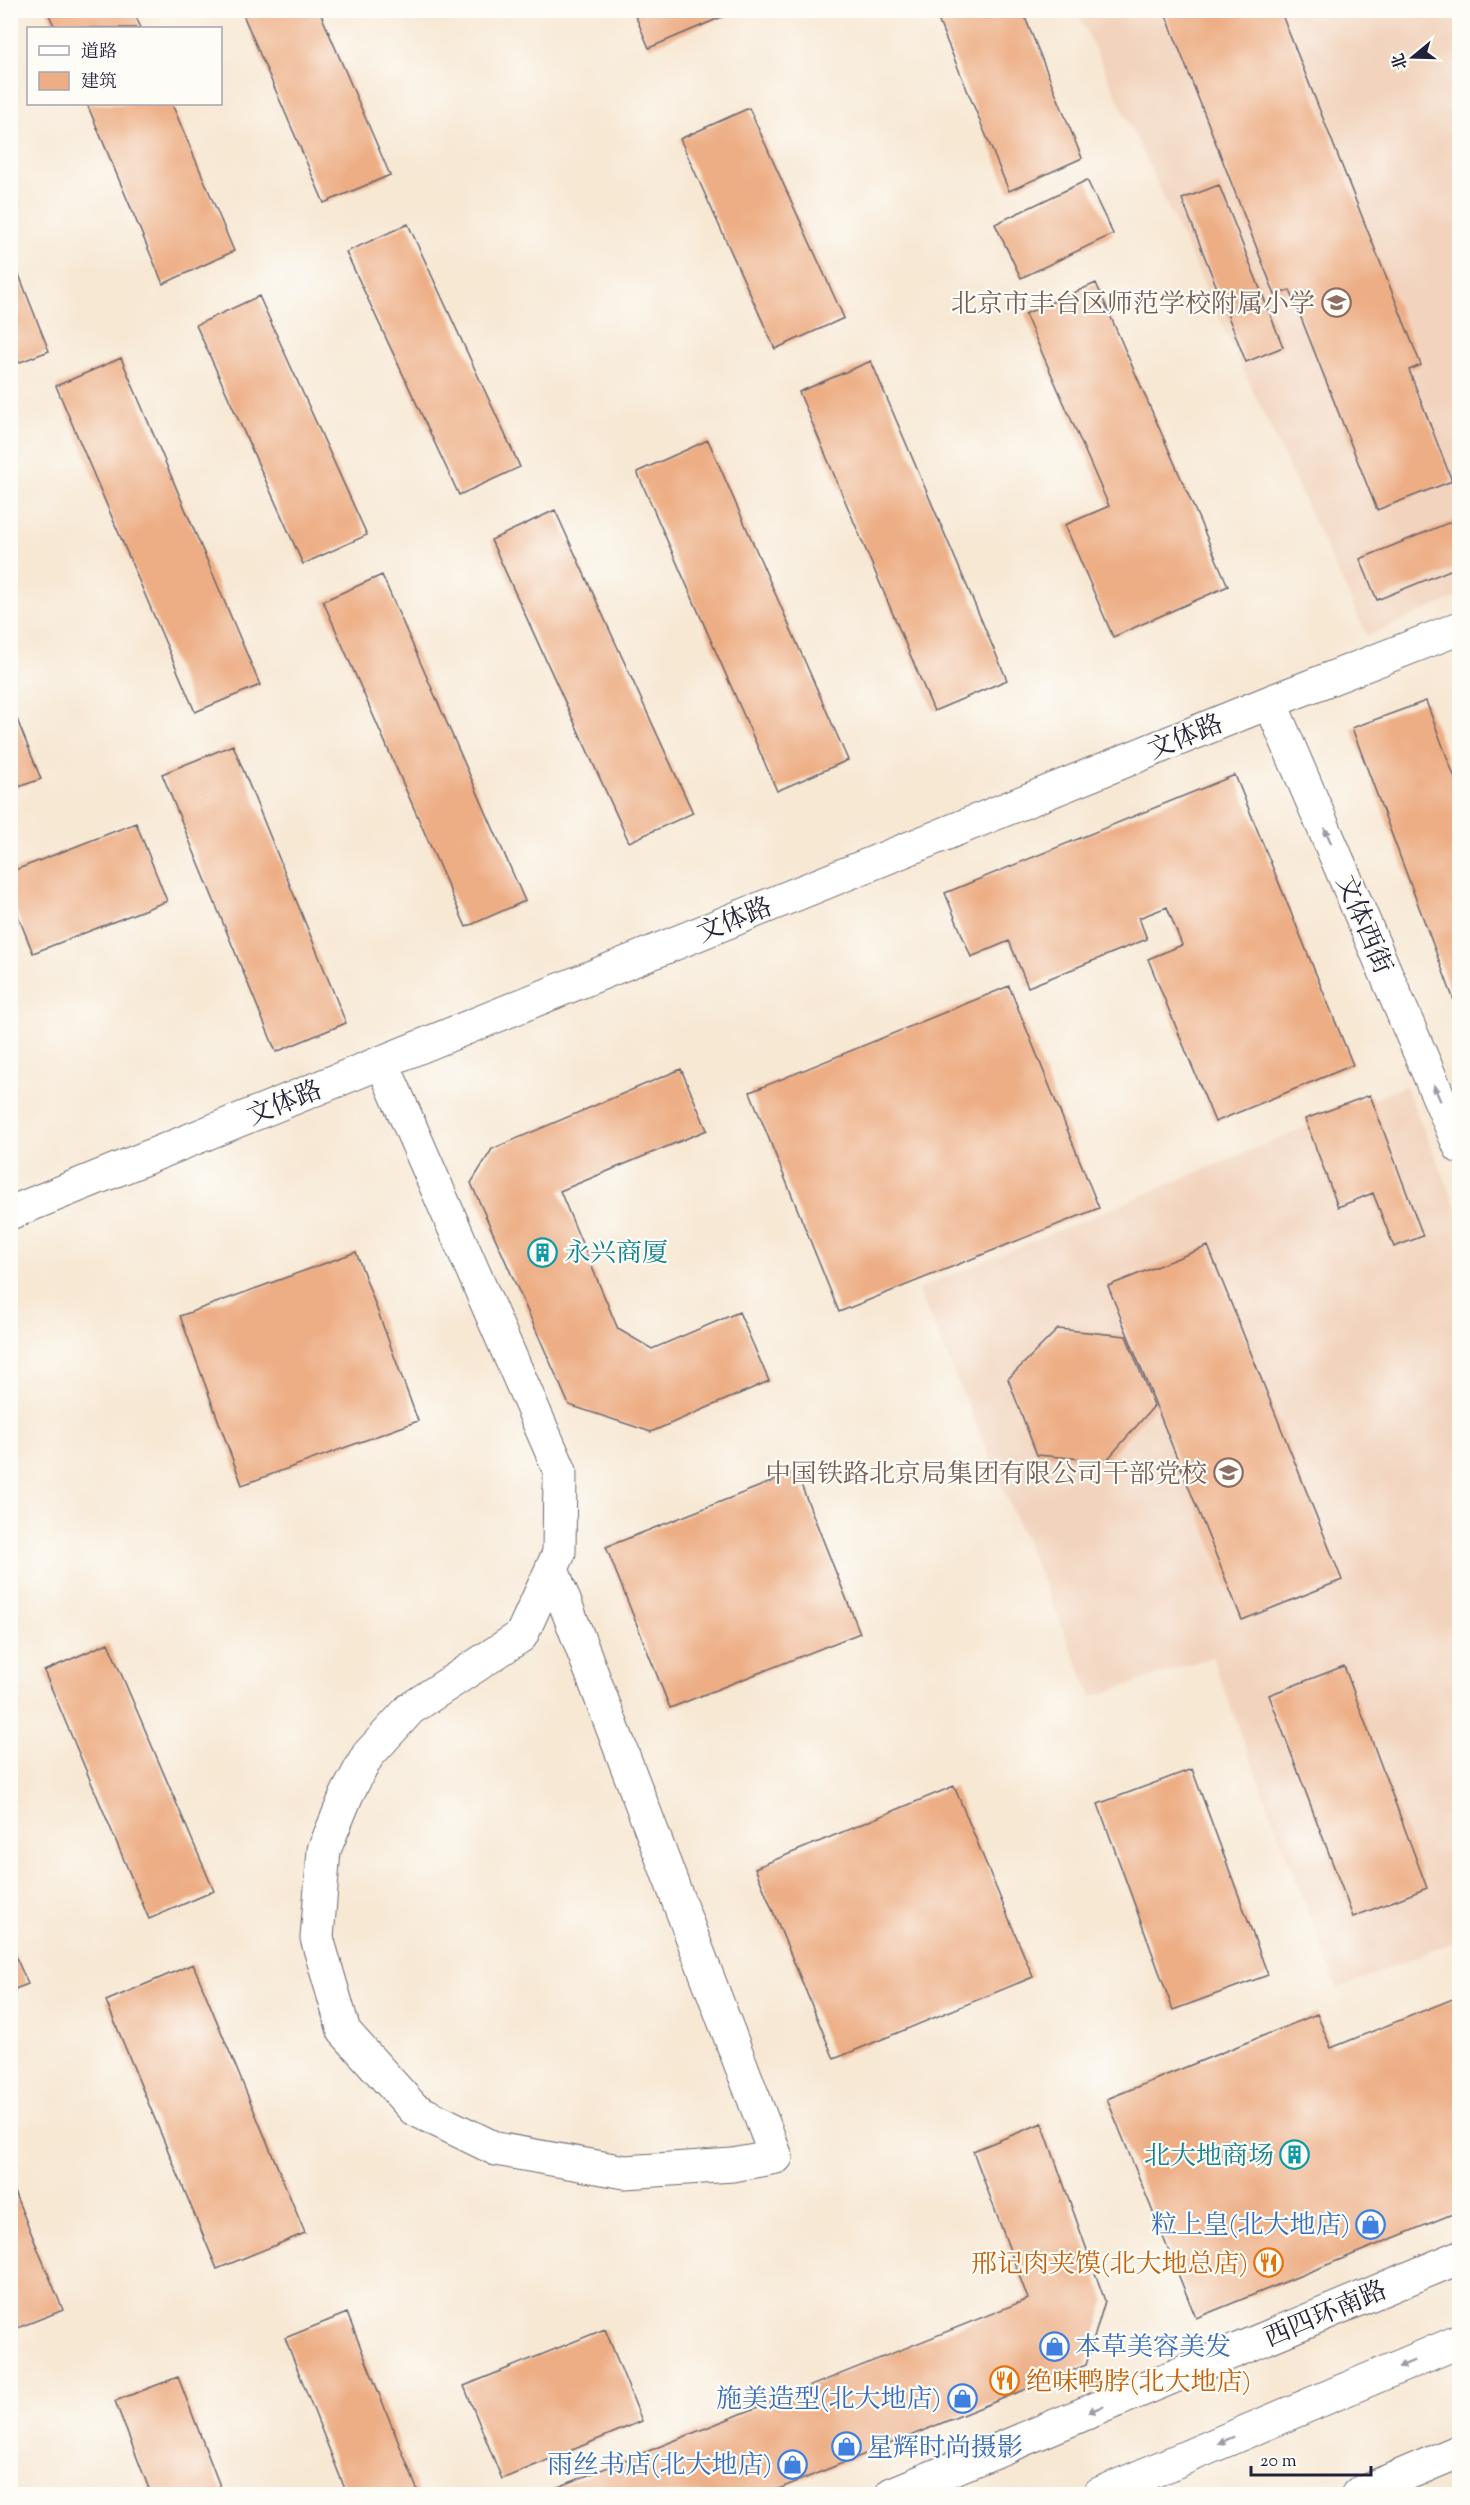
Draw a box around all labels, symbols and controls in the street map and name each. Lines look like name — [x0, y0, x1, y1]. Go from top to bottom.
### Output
legend — [27, 27, 222, 105]
north arrow — [1383, 27, 1443, 87]
text: 道路 — [81, 40, 117, 66]
text: 北 — [1388, 50, 1415, 72]
text: 建筑 — [81, 70, 117, 96]
place label: 北京市丰台区师范学校附属小学 — [951, 287, 1315, 324]
school or university icon: 北京市丰台区师范学校附属小学 — [1320, 287, 1352, 319]
street label: 文体路 — [1143, 707, 1229, 770]
one-way arrow — [1323, 828, 1332, 845]
street label: 文体西街 — [1325, 870, 1400, 980]
street label: 文体路 — [692, 890, 778, 953]
street label: 文体路 — [242, 1073, 328, 1136]
one-way arrow — [1432, 1084, 1442, 1102]
building icon: 永兴商厦 — [527, 1236, 559, 1268]
place label: 永兴商厦 — [564, 1236, 668, 1273]
place label: 中国铁路北京局集团有限公司干部党校 — [765, 1457, 1207, 1494]
school or university icon: 中国铁路北京局集团有限公司干部党校 — [1212, 1457, 1244, 1489]
place label: 北大地商场 — [1144, 2139, 1274, 2176]
building icon: 北大地商场 — [1279, 2139, 1311, 2171]
place label: 粒上皇(北大地店) — [1151, 2208, 1350, 2245]
shop icon: 粒上皇(北大地店) — [1355, 2208, 1387, 2240]
place label: 邢记肉夹馍(北大地总店) — [971, 2247, 1248, 2284]
restaurant icon: 邢记肉夹馍(北大地总店) — [1253, 2247, 1285, 2279]
street label: 西四环南路 — [1259, 2273, 1393, 2358]
shop icon: 本草美容美发 — [1038, 2330, 1070, 2362]
place label: 本草美容美发 — [1075, 2330, 1231, 2367]
one-way arrow — [1397, 2359, 1414, 2368]
restaurant icon: 绝味鸭脖(北大地店) — [989, 2365, 1021, 2397]
place label: 绝味鸭脖(北大地店) — [1026, 2365, 1251, 2402]
place label: 施美造型(北大地店) — [716, 2382, 941, 2419]
shop icon: 施美造型(北大地店) — [946, 2382, 978, 2414]
one-way arrow — [1086, 2404, 1104, 2414]
shop icon: 星辉时尚摄影 — [830, 2431, 862, 2463]
place label: 星辉时尚摄影 — [867, 2431, 1023, 2468]
one-way arrow — [1217, 2435, 1235, 2445]
scale bar — [1251, 2439, 1371, 2477]
place label: 雨丝书店(北大地店) — [547, 2448, 772, 2485]
shop icon: 雨丝书店(北大地店) — [777, 2448, 809, 2480]
text: 20 m — [1260, 2449, 1297, 2475]

